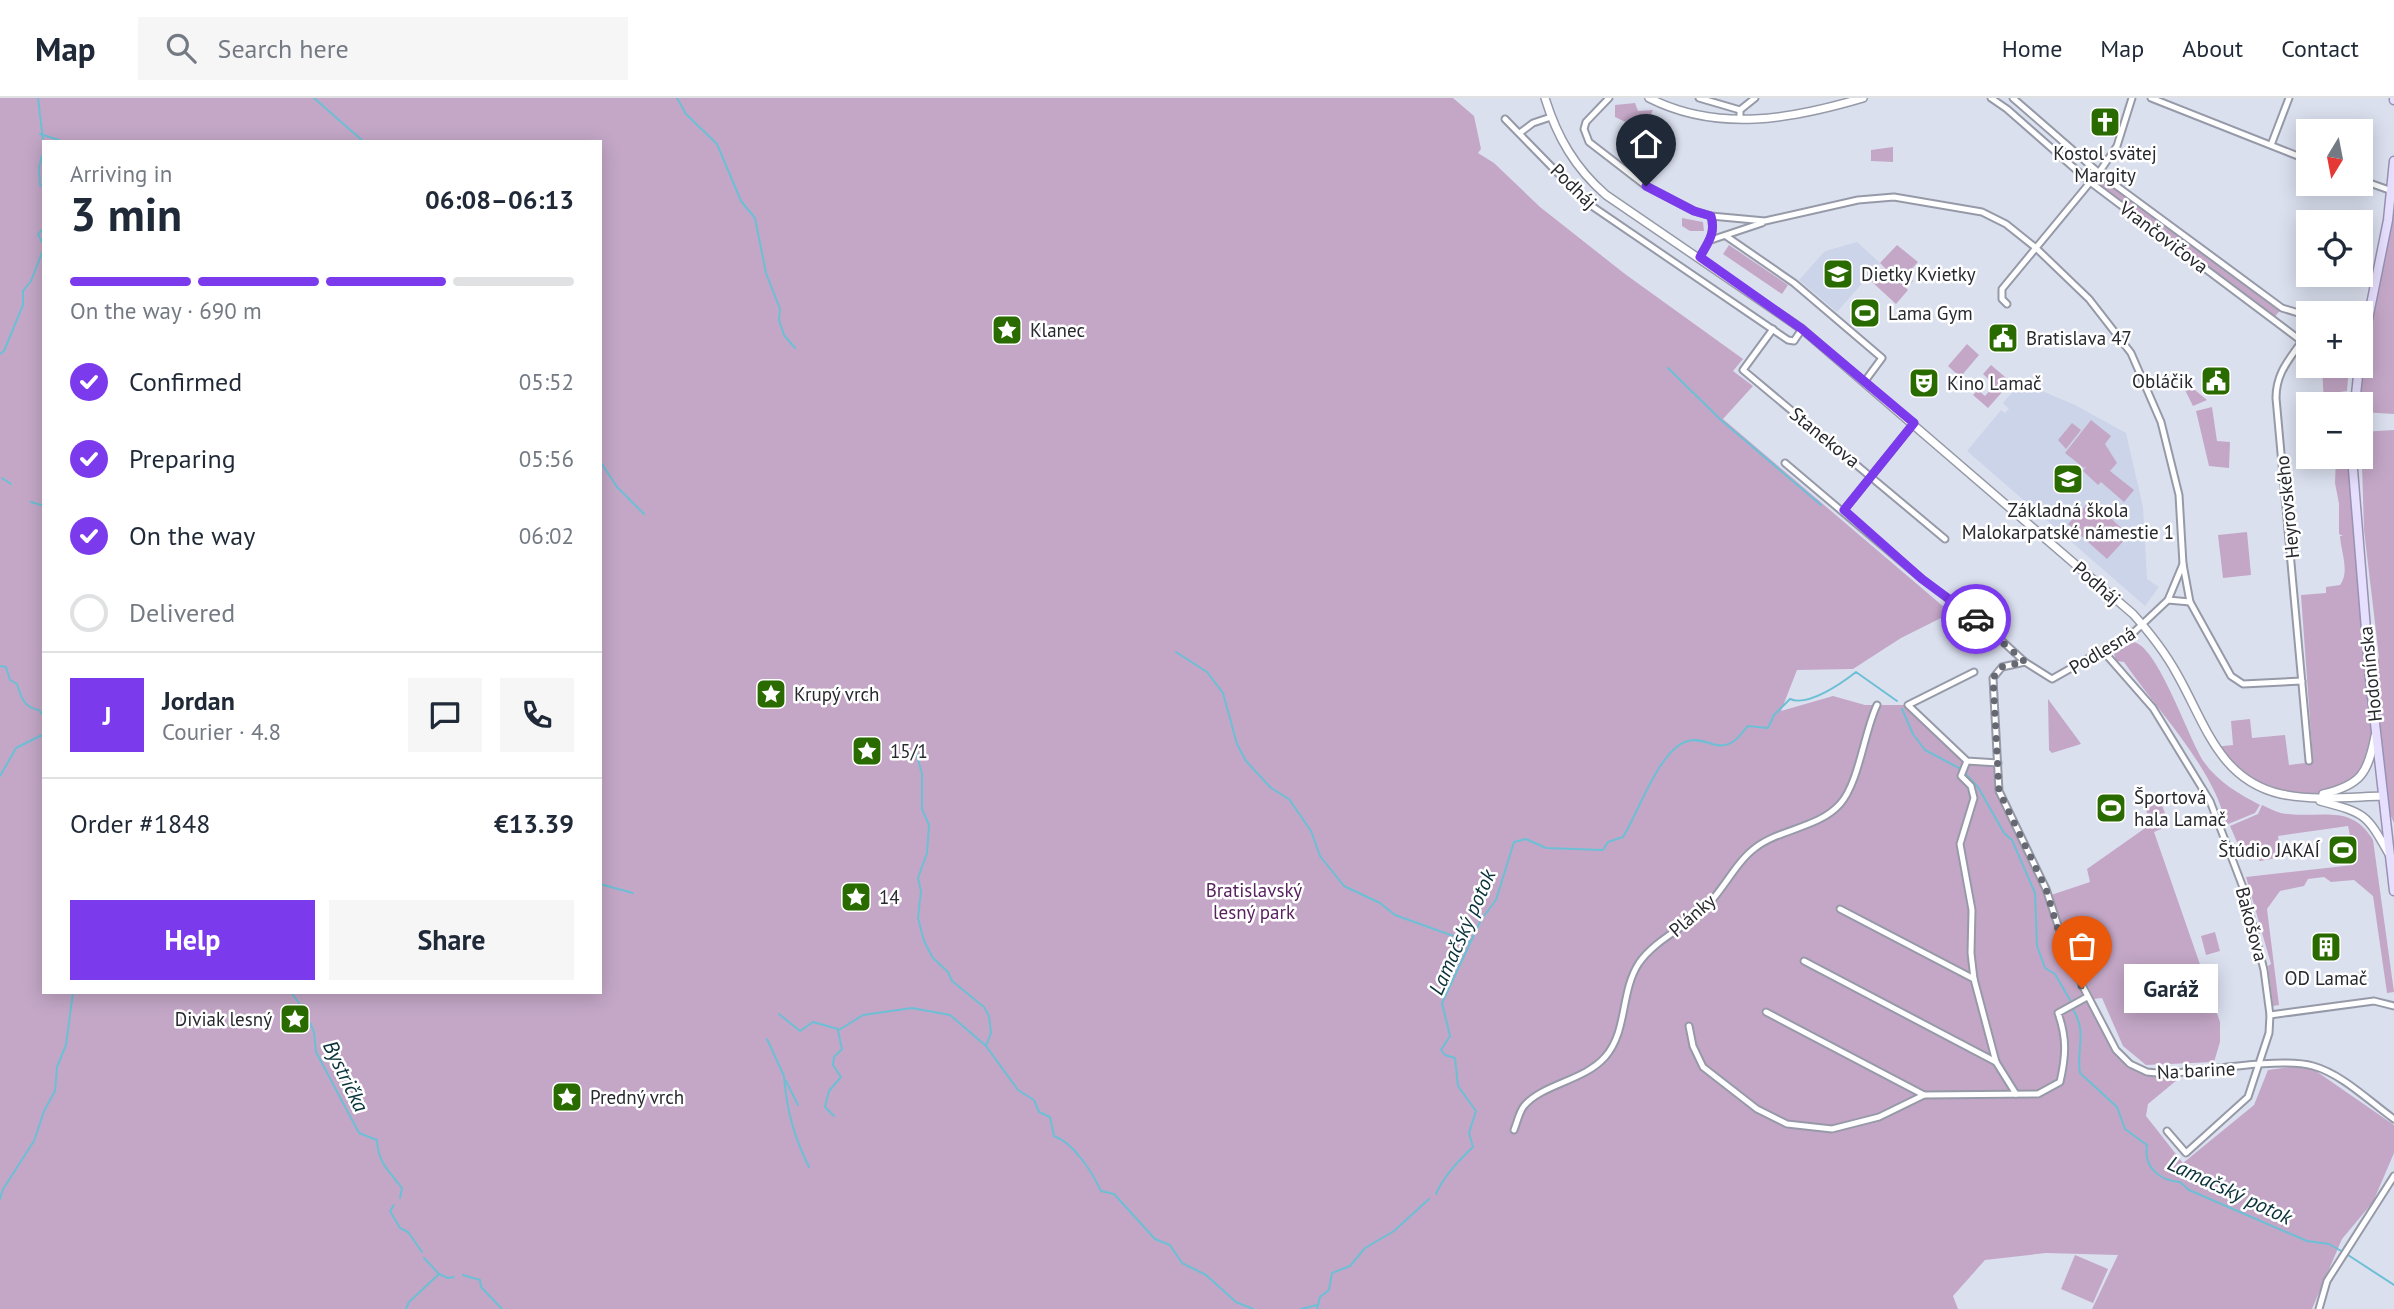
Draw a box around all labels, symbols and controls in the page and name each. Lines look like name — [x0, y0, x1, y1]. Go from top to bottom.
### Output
search box — [138, 17, 628, 80]
text: Map — [35, 27, 96, 70]
icon: search — [162, 29, 200, 67]
text: Search here — [218, 32, 349, 65]
text: Home — [2002, 33, 2062, 64]
text: Map — [2100, 33, 2144, 64]
text: About — [2182, 33, 2243, 64]
text: Contact — [2281, 33, 2359, 64]
church icon: Kostol svätej Margity — [2088, 105, 2122, 139]
pin — [1616, 114, 1676, 186]
north arrow — [2296, 119, 2373, 196]
map controls — [2296, 119, 2373, 469]
icon: home — [1627, 125, 1665, 163]
place label: Kostol svätej Margity — [2053, 141, 2157, 187]
street label: Podháj — [1546, 158, 1602, 214]
text: Arriving in — [70, 159, 172, 188]
text: 06:08–06:13 — [425, 183, 574, 216]
text: 3 min — [70, 184, 182, 244]
street label: Vrančovičova — [2114, 195, 2213, 278]
button: locate — [2296, 210, 2373, 287]
school or university icon: Dietky Kvietky — [1821, 257, 1855, 291]
place label: Dietky Kvietky — [1861, 262, 1976, 286]
text: On the way · 690 m — [70, 296, 262, 325]
sports icon: Lama Gym — [1848, 296, 1882, 330]
place label: Lama Gym — [1888, 301, 1973, 325]
button: + — [2296, 301, 2373, 378]
place icon: Klanec — [990, 313, 1024, 347]
place label: Klanec — [1030, 318, 1085, 342]
public building icon: Bratislava 47 — [1986, 321, 2020, 355]
place label: Bratislava 47 — [2026, 326, 2132, 350]
icon: check — [70, 363, 108, 401]
public building icon: Obláčik — [2199, 364, 2233, 398]
text: Confirmed — [129, 365, 242, 398]
theatre icon: Kino Lamač — [1907, 366, 1941, 400]
text: 05:52 — [519, 367, 574, 396]
place label: Obláčik — [2132, 369, 2193, 393]
place label: Kino Lamač — [1947, 371, 2042, 395]
button: − — [2296, 392, 2373, 469]
street label: Stanekova — [1785, 401, 1865, 473]
icon: check — [70, 440, 108, 478]
text: Preparing — [129, 442, 236, 475]
text: 05:56 — [519, 444, 574, 473]
street label: Heyrovského — [2270, 454, 2304, 560]
school or university icon: Základná škola Malokarpatské námestie 1 — [2051, 462, 2085, 496]
place label: Základná škola Malokarpatské námestie 1 — [1962, 498, 2174, 544]
icon: check — [70, 517, 108, 555]
text: On the way — [129, 519, 255, 552]
text: 06:02 — [519, 521, 574, 550]
street label: Podháj — [2068, 556, 2126, 610]
courier — [1941, 584, 2011, 654]
text: Delivered — [129, 596, 235, 629]
icon: car — [1957, 600, 1995, 638]
street label: Podlesná — [2064, 621, 2140, 679]
street label: Hodonínska — [2353, 625, 2387, 723]
place icon: Krupý vrch — [754, 677, 788, 711]
button: chat — [408, 678, 482, 752]
button: phone — [500, 678, 574, 752]
place label: Krupý vrch — [794, 682, 879, 706]
text: Jordan — [162, 684, 235, 717]
text: J — [103, 699, 111, 732]
text: Courier · 4.8 — [162, 717, 281, 746]
place icon: 15/1 — [850, 734, 884, 768]
place label: 15/1 — [890, 739, 928, 763]
place label: Športová hala Lamač — [2134, 785, 2226, 831]
sports icon: Športová hala Lamač — [2094, 791, 2128, 825]
text: Order #1848 — [70, 807, 210, 840]
text: €13.39 — [494, 807, 574, 840]
sports icon: Štúdio JAKAÍ — [2326, 833, 2360, 867]
place label: Štúdio JAKAÍ — [2218, 838, 2320, 862]
water label: Lamačský potok — [1422, 864, 1502, 999]
park label: Bratislavský lesný park — [1206, 878, 1302, 924]
place icon: 14 — [839, 880, 873, 914]
street label: Bakošova — [2231, 884, 2273, 964]
place label: 14 — [879, 885, 900, 909]
street label: Plánky — [1664, 888, 1720, 942]
button: Help — [70, 900, 315, 980]
button: Share — [329, 900, 574, 980]
pin — [2052, 916, 2112, 988]
icon: bag — [2063, 927, 2101, 965]
building icon: OD Lamač — [2309, 930, 2343, 964]
callout: Garáž — [2124, 964, 2218, 1012]
place label: OD Lamač — [2285, 966, 2367, 990]
text: Garáž — [2143, 974, 2199, 1003]
place icon: Diviak lesný — [278, 1002, 312, 1036]
place label: Diviak lesný — [175, 1007, 272, 1031]
water label: Bystrička — [317, 1036, 375, 1117]
street label: Na barine — [2156, 1056, 2236, 1084]
place icon: Predný vrch — [550, 1080, 584, 1114]
place label: Predný vrch — [590, 1085, 684, 1109]
water label: Lamačský potok — [2163, 1149, 2298, 1231]

